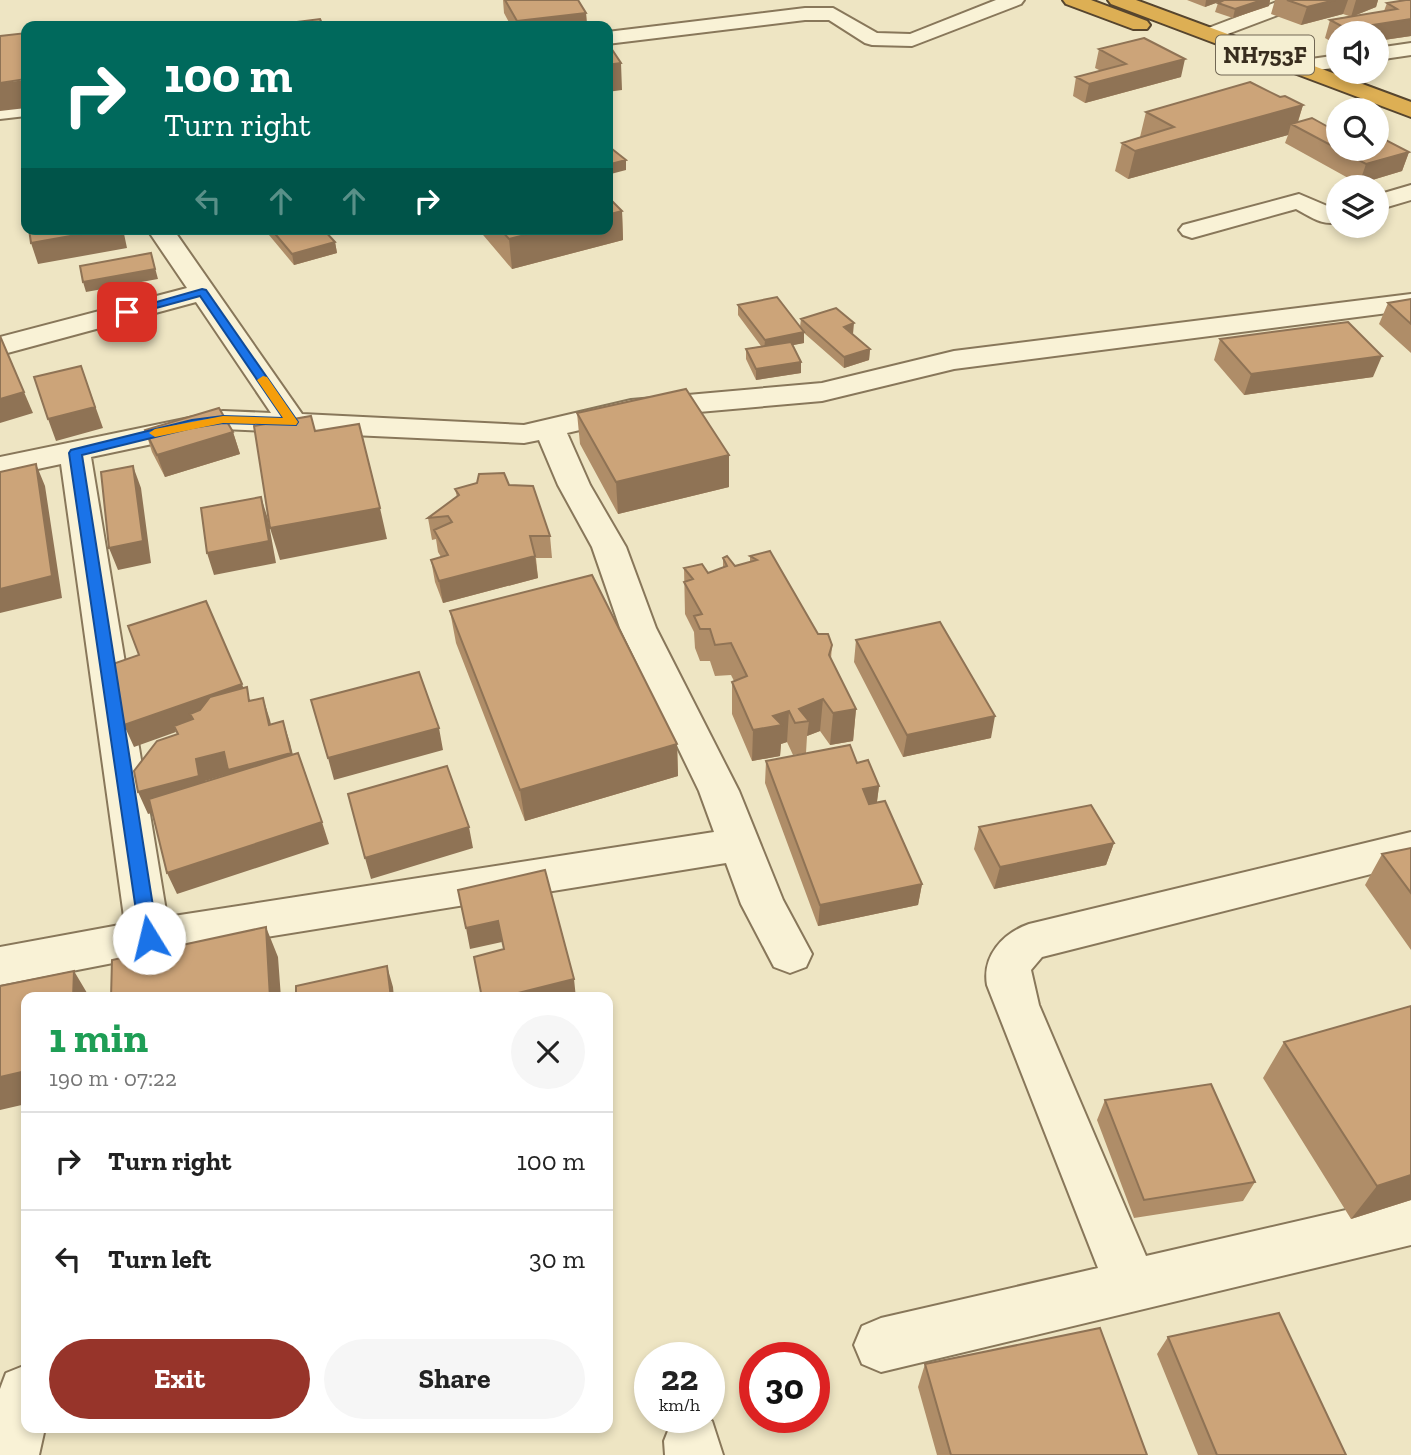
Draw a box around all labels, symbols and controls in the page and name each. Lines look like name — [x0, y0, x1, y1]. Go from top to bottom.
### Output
map controls — [1326, 21, 1389, 238]
button: sound — [1326, 21, 1389, 84]
road number: NH753F — [1216, 36, 1314, 74]
text: 100 m — [164, 46, 292, 105]
icon: right — [49, 49, 140, 140]
button: search — [1326, 98, 1389, 161]
text: Turn right — [164, 106, 311, 144]
button: layers — [1326, 175, 1389, 238]
icon: left — [189, 182, 227, 220]
icon: ahead — [262, 182, 300, 220]
icon: ahead — [335, 182, 373, 220]
icon: right — [408, 182, 446, 220]
pin — [97, 282, 157, 342]
icon: arrive — [108, 293, 146, 331]
position arrow — [112, 901, 186, 975]
text: 1 min — [49, 1012, 148, 1063]
button: close — [511, 1015, 585, 1089]
text: 190 m · 07:22 — [49, 1064, 177, 1092]
icon: right — [49, 1142, 87, 1180]
text: Turn right — [108, 1145, 231, 1177]
text: 100 m — [517, 1145, 585, 1177]
icon: left — [49, 1240, 87, 1278]
text: Turn left — [108, 1243, 211, 1275]
text: 30 m — [529, 1243, 585, 1275]
button: Exit — [49, 1339, 310, 1419]
button: Share — [324, 1339, 585, 1419]
speed limit sign: 30 — [739, 1342, 830, 1433]
text: 22 — [661, 1357, 698, 1399]
text: km/h — [659, 1394, 700, 1416]

